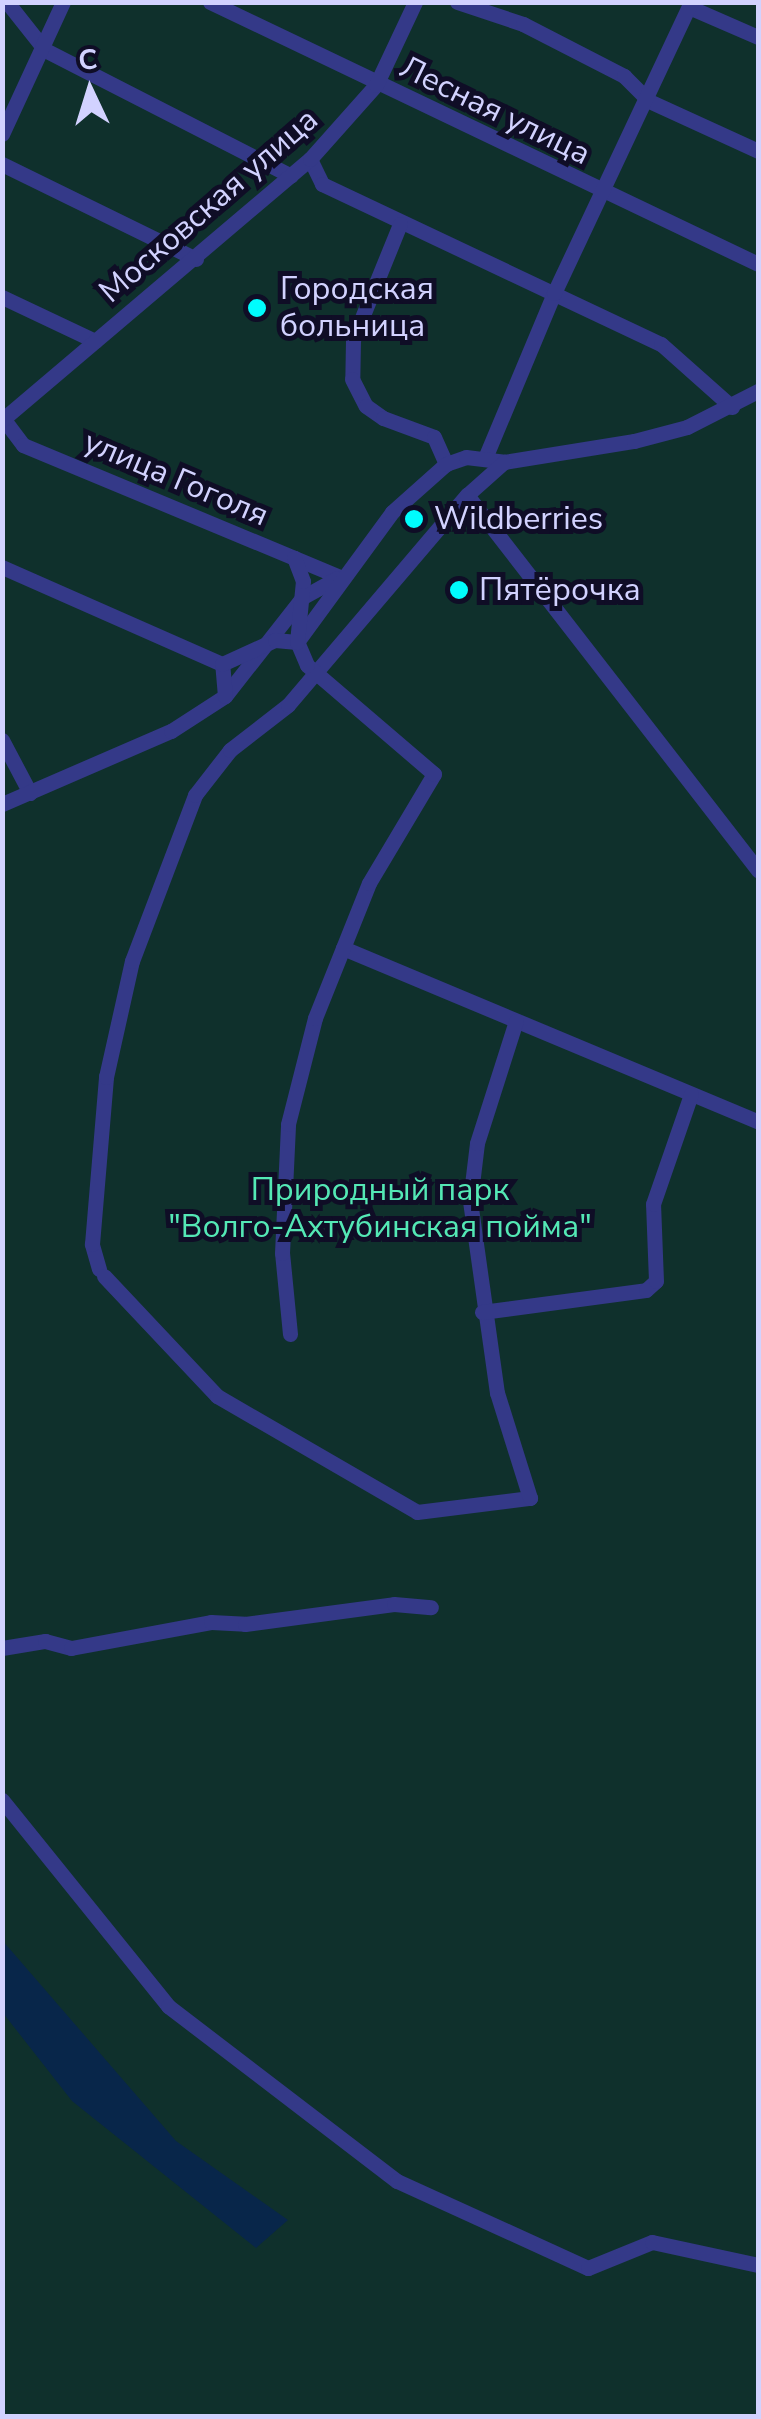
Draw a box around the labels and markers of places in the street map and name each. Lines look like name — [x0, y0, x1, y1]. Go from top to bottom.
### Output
place label: Городская больница — [280, 271, 434, 346]
marker: Городская больница — [244, 295, 270, 321]
place label: Wildberries — [434, 500, 603, 538]
marker: Wildberries — [403, 508, 425, 530]
place label: Пятёрочка — [479, 571, 641, 609]
marker: Пятёрочка — [448, 579, 470, 601]

